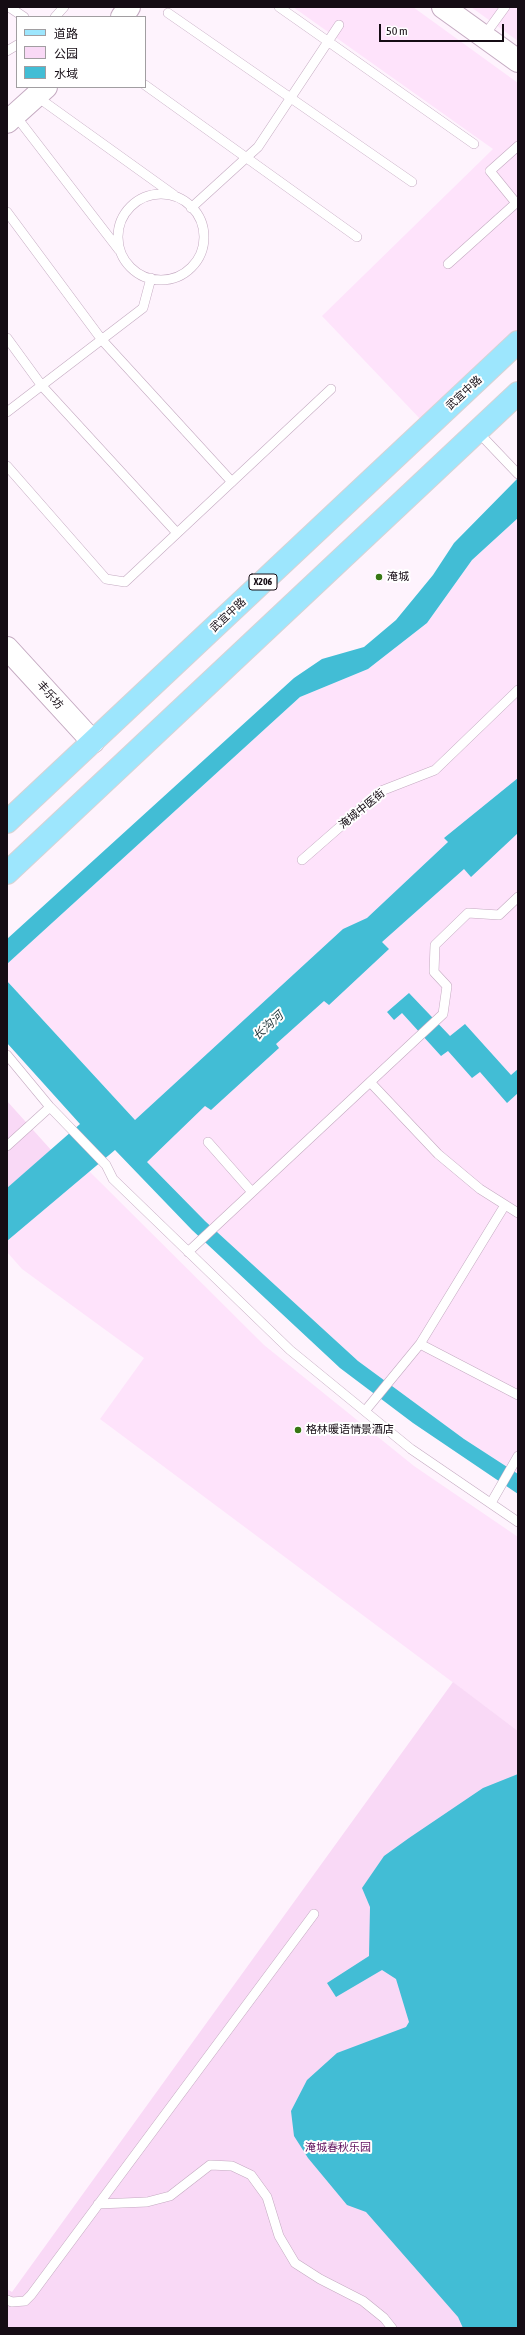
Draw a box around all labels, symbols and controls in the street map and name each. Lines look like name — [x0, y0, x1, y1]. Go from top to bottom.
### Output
legend — [16, 16, 146, 88]
scale bar — [381, 16, 506, 42]
text: 50 m — [386, 24, 408, 38]
text: 道路 — [54, 27, 78, 41]
text: 公园 — [54, 47, 78, 61]
text: 水域 — [54, 67, 78, 81]
street label: 武宜中路 — [443, 373, 485, 413]
place label: 淹城 — [387, 570, 409, 584]
marker: 淹城 — [374, 572, 384, 582]
road number: X206 — [249, 574, 277, 590]
street label: 武宜中路 — [207, 595, 249, 635]
street label: 丰乐坊 — [34, 678, 66, 712]
street label: 淹城中医街 — [336, 787, 388, 831]
water label: 长沟河 — [250, 1009, 286, 1043]
place label: 格林暖语情景酒店 — [306, 1423, 394, 1437]
marker: 格林暖语情景酒店 — [293, 1425, 303, 1435]
park label: 淹城春秋乐园 — [305, 2141, 371, 2155]

